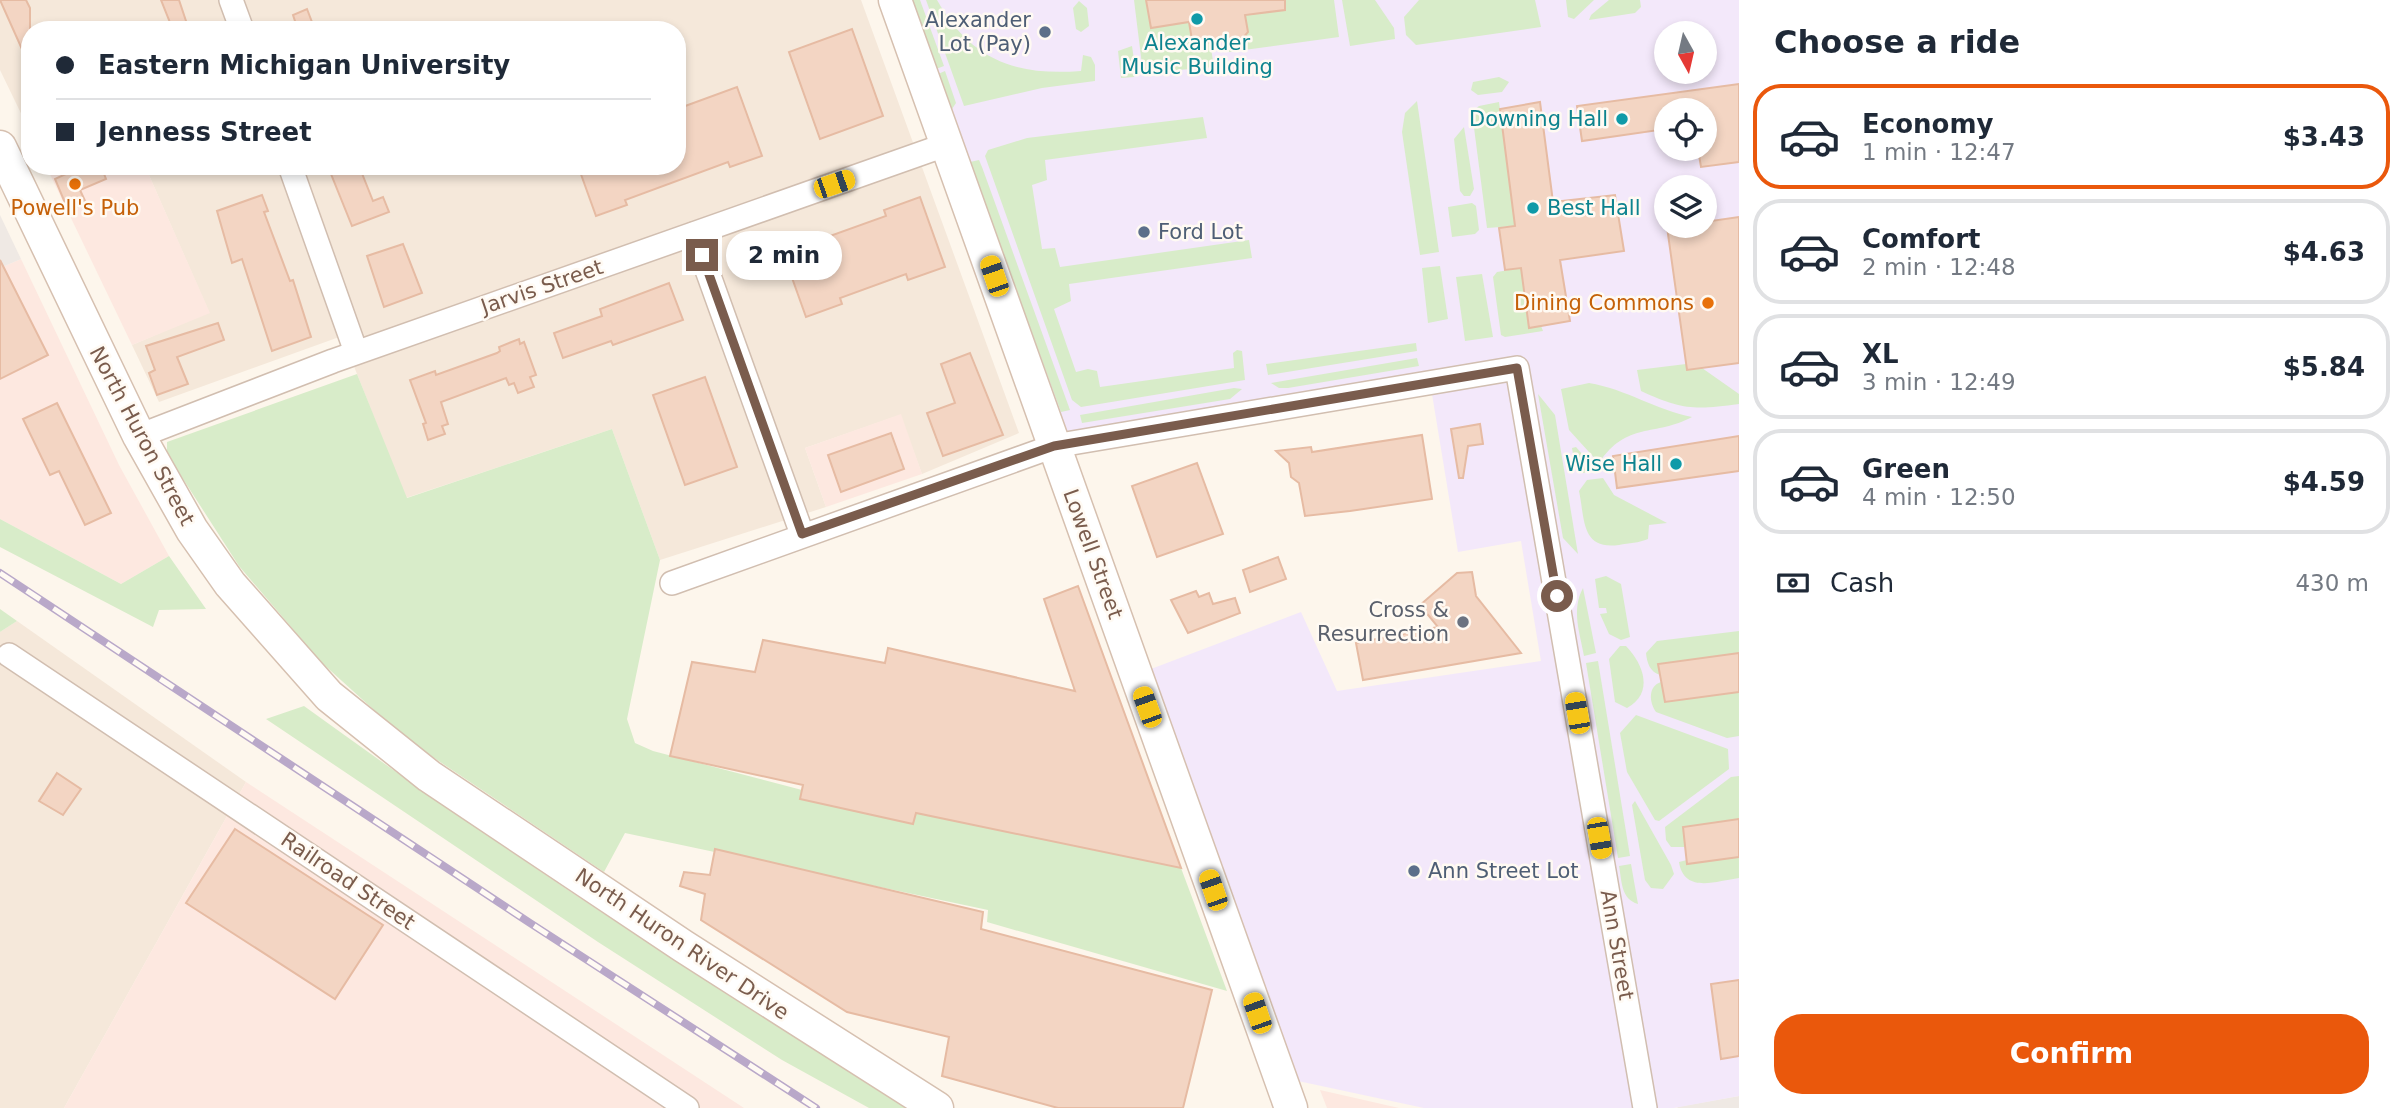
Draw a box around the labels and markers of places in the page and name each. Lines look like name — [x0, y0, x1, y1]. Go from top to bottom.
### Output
place label: Alexander Lot (Pay) — [925, 8, 1031, 56]
marker: Alexander Music Building — [1189, 11, 1205, 27]
marker: Alexander Lot (Pay) — [1037, 24, 1053, 40]
place label: Alexander Music Building — [1121, 31, 1273, 79]
place label: Downing Hall — [1469, 107, 1608, 131]
marker: Downing Hall — [1614, 111, 1630, 127]
marker: Powell's Pub — [67, 176, 83, 192]
place label: Powell's Pub — [11, 196, 139, 220]
place label: Best Hall — [1547, 196, 1641, 220]
marker: Best Hall — [1525, 200, 1541, 216]
place label: Ford Lot — [1158, 220, 1243, 244]
marker: Ford Lot — [1136, 224, 1152, 240]
place label: Dining Commons — [1514, 291, 1694, 315]
marker: Dining Commons — [1700, 295, 1716, 311]
place label: Wise Hall — [1565, 452, 1662, 476]
marker: Wise Hall — [1668, 456, 1684, 472]
place label: Cross & Resurrection — [1317, 598, 1449, 646]
marker: Cross & Resurrection — [1455, 614, 1471, 630]
place label: Ann Street Lot — [1428, 859, 1579, 883]
marker: Ann Street Lot — [1406, 863, 1422, 879]

